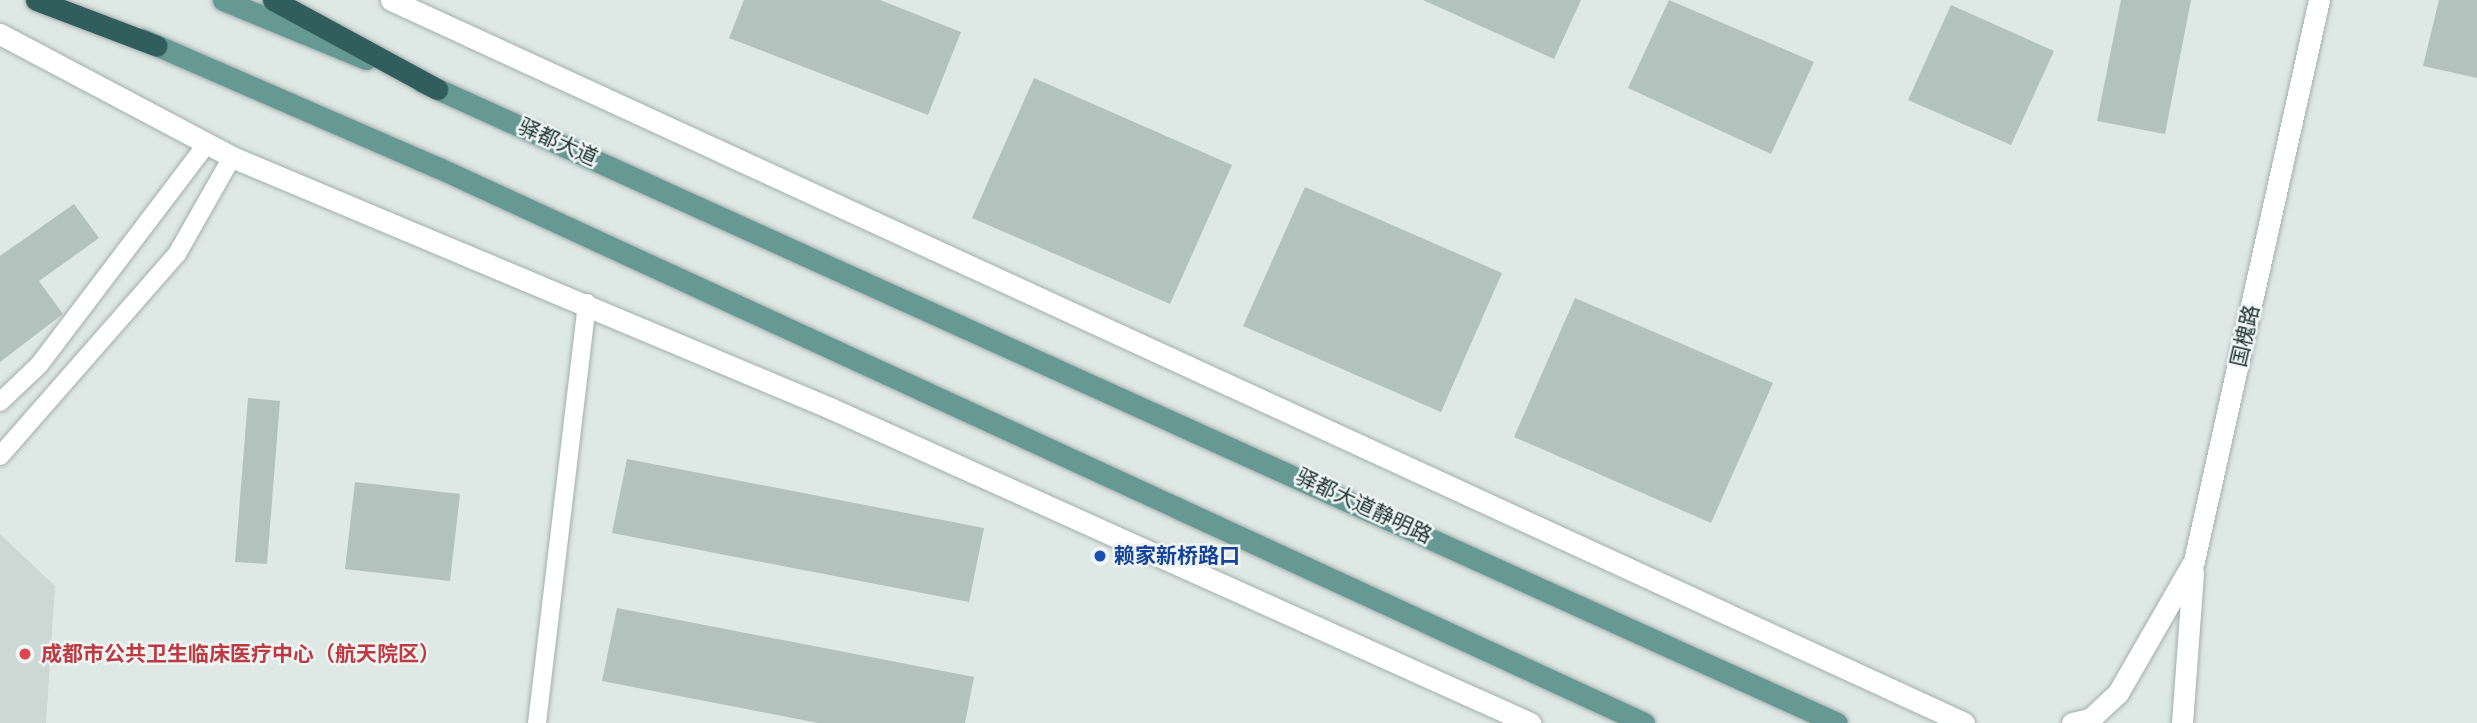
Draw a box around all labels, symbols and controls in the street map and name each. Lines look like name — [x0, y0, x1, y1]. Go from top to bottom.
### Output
street label: 驿都大道 — [515, 113, 601, 171]
street label: 国槐路 — [2226, 302, 2264, 370]
street label: 驿都大道静明路 — [1292, 464, 1436, 548]
place label: 赖家新桥路口 — [1114, 543, 1240, 569]
marker: 赖家新桥路口 — [1092, 548, 1108, 564]
place label: 成都市公共卫生临床医疗中心（航天院区） — [41, 641, 440, 667]
marker: 成都市公共卫生临床医疗中心（航天院区） — [15, 644, 35, 664]

